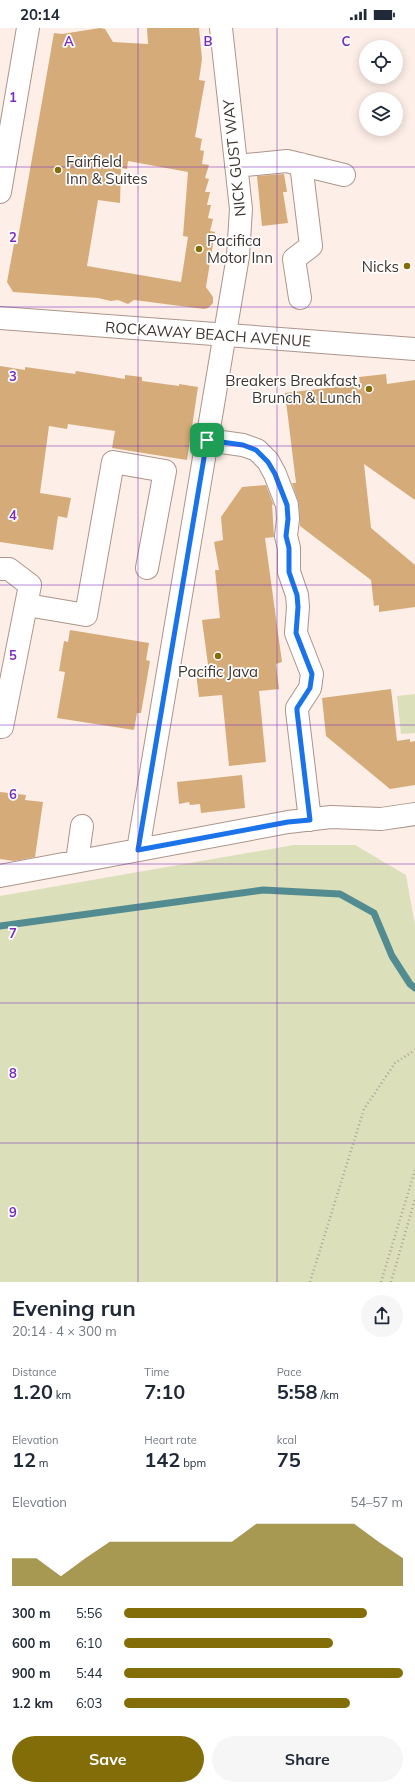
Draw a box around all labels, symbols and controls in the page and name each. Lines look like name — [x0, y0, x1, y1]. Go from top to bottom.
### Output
text: 20:14 — [20, 5, 60, 24]
text: A — [64, 33, 74, 49]
text: B — [204, 33, 213, 49]
text: C — [342, 33, 351, 49]
map controls — [359, 40, 403, 136]
button: locate — [359, 40, 403, 84]
text: 1 — [9, 89, 17, 105]
button: layers — [359, 92, 403, 136]
street label: NICK GUST WAY — [218, 98, 250, 218]
place label: Fairfield Inn & Suites — [66, 152, 148, 188]
marker: Fairfield Inn & Suites — [53, 165, 63, 175]
text: 2 — [9, 229, 17, 245]
place label: Pacifica Motor Inn — [207, 231, 273, 267]
marker: Pacifica Motor Inn — [194, 244, 204, 254]
place label: Nicks — [362, 257, 399, 276]
marker: Nicks — [402, 261, 412, 271]
street label: ROCKAWAY BEACH AVENUE — [105, 317, 312, 351]
text: 3 — [9, 368, 17, 384]
place label: Breakers Breakfast, Brunch & Lunch — [225, 371, 361, 407]
marker: Breakers Breakfast, Brunch & Lunch — [364, 384, 374, 394]
pin — [190, 423, 224, 457]
icon: arrive — [196, 429, 218, 451]
text: 4 — [9, 507, 17, 523]
text: 5 — [9, 647, 17, 663]
marker: Pacific Java — [213, 651, 223, 661]
place label: Pacific Java — [178, 662, 258, 681]
text: 6 — [9, 786, 17, 802]
text: 7 — [9, 925, 17, 941]
text: 8 — [9, 1065, 17, 1081]
text: 9 — [9, 1204, 17, 1220]
text: Evening run — [12, 1294, 136, 1322]
button: share — [361, 1295, 403, 1337]
text: 20:14 · 4 × 300 m — [12, 1323, 117, 1339]
text: Distance — [12, 1365, 56, 1379]
text: Time — [144, 1365, 169, 1379]
text: Pace — [277, 1365, 301, 1379]
text: 1.20 — [12, 1379, 53, 1404]
text: 7:10 — [144, 1379, 185, 1404]
text: 5:58 — [277, 1379, 318, 1404]
text: km — [53, 1388, 71, 1402]
text: /km — [318, 1388, 339, 1402]
text: Elevation — [12, 1433, 59, 1447]
text: Heart rate — [144, 1433, 197, 1447]
text: kcal — [277, 1433, 297, 1447]
text: 12 — [12, 1447, 36, 1472]
text: 142 — [144, 1447, 180, 1472]
text: 75 — [277, 1447, 301, 1472]
text: m — [36, 1456, 49, 1470]
text: bpm — [180, 1456, 206, 1470]
text: Elevation — [12, 1494, 67, 1510]
text: 54–57 m — [350, 1494, 403, 1510]
text: 300 m — [12, 1605, 51, 1621]
text: 5:56 — [76, 1605, 102, 1621]
text: 600 m — [12, 1635, 51, 1651]
text: 6:10 — [76, 1635, 102, 1651]
text: 900 m — [12, 1665, 51, 1681]
text: 5:44 — [76, 1665, 102, 1681]
text: 1.2 km — [12, 1695, 53, 1711]
text: 6:03 — [76, 1695, 102, 1711]
button: Save — [12, 1736, 204, 1782]
button: Share — [212, 1736, 403, 1782]

